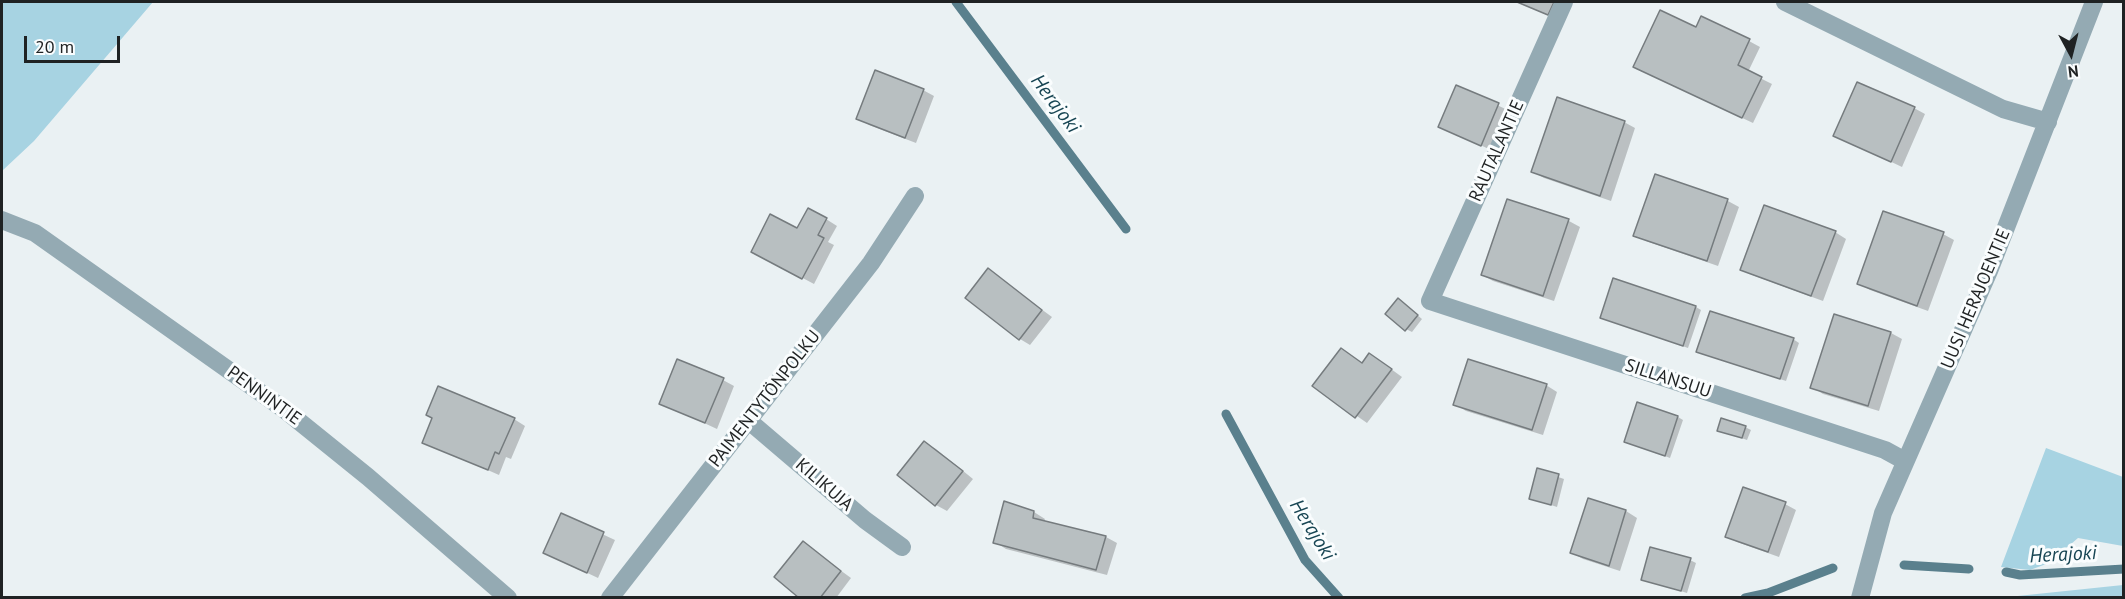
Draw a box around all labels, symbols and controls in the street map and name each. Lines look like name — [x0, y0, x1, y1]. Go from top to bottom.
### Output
scale bar — [27, 24, 123, 62]
north arrow — [2041, 24, 2101, 84]
text: 20 m — [35, 35, 74, 58]
text: N — [2067, 61, 2080, 82]
water label: Herajoki — [1025, 70, 1085, 138]
street label: RAUTALANTIE — [1465, 97, 1529, 205]
street label: UUSI HERAJOENTIE — [1937, 226, 2015, 372]
street label: PAIMENTYTÖNPOLKU — [705, 326, 825, 472]
street label: SILLANSUU — [1622, 355, 1714, 403]
street label: PENNINTIE — [223, 362, 305, 430]
street label: KILIKUJA — [791, 454, 857, 516]
water label: Herajoki — [1284, 495, 1340, 565]
water label: Herajoki — [2029, 541, 2097, 569]

